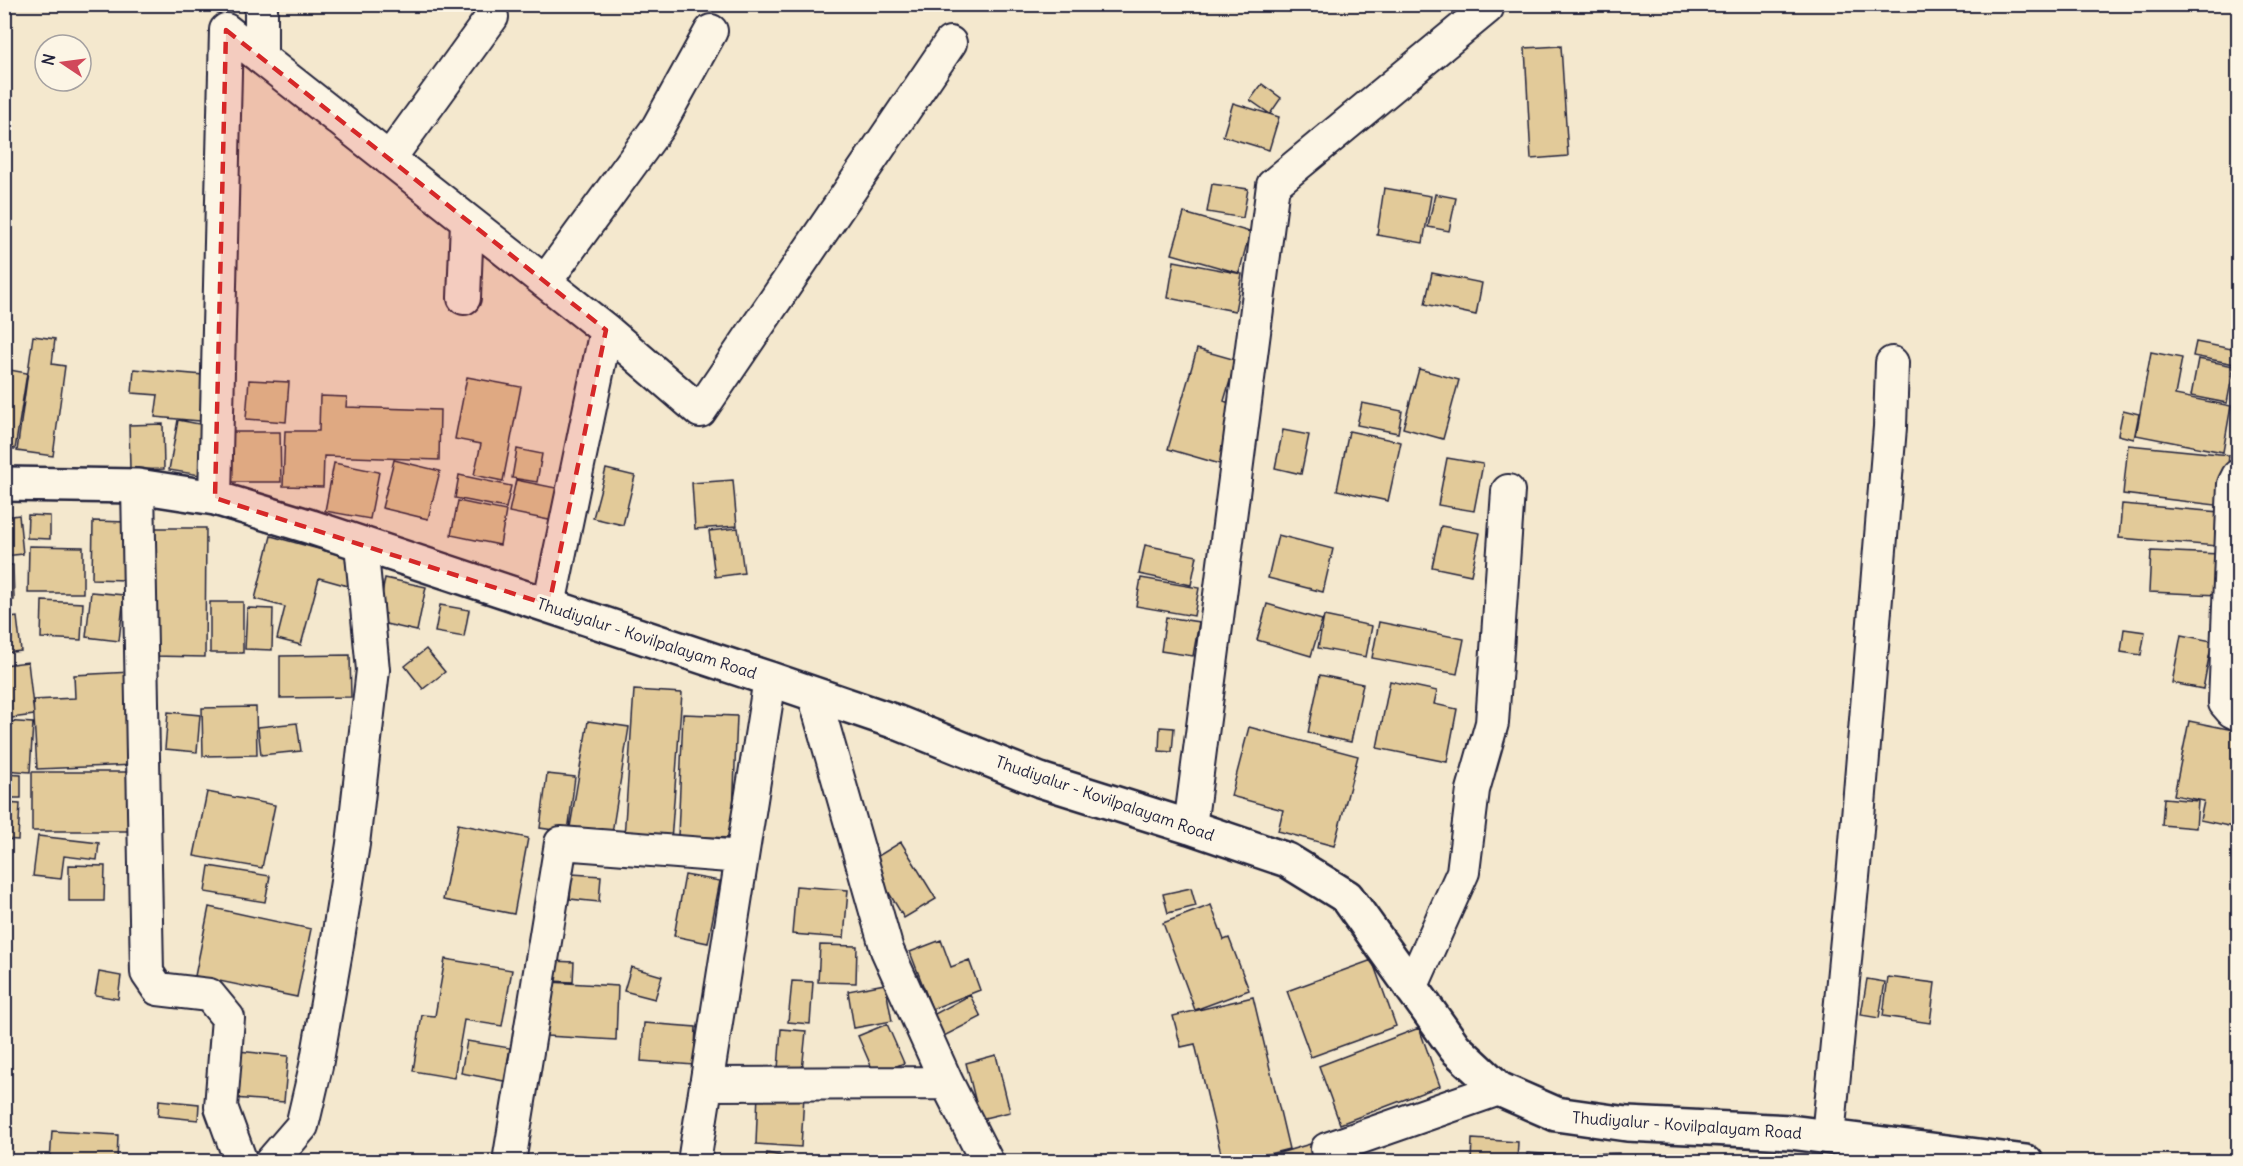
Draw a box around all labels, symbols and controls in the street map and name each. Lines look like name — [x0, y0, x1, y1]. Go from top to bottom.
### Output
north arrow — [33, 33, 93, 93]
text: N — [37, 52, 59, 67]
street label: Thudiyalur - Kovilpalayam Road — [535, 593, 759, 683]
street label: Thudiyalur - Kovilpalayam Road — [993, 751, 1217, 845]
street label: Thudiyalur - Kovilpalayam Road — [1572, 1107, 1802, 1143]

